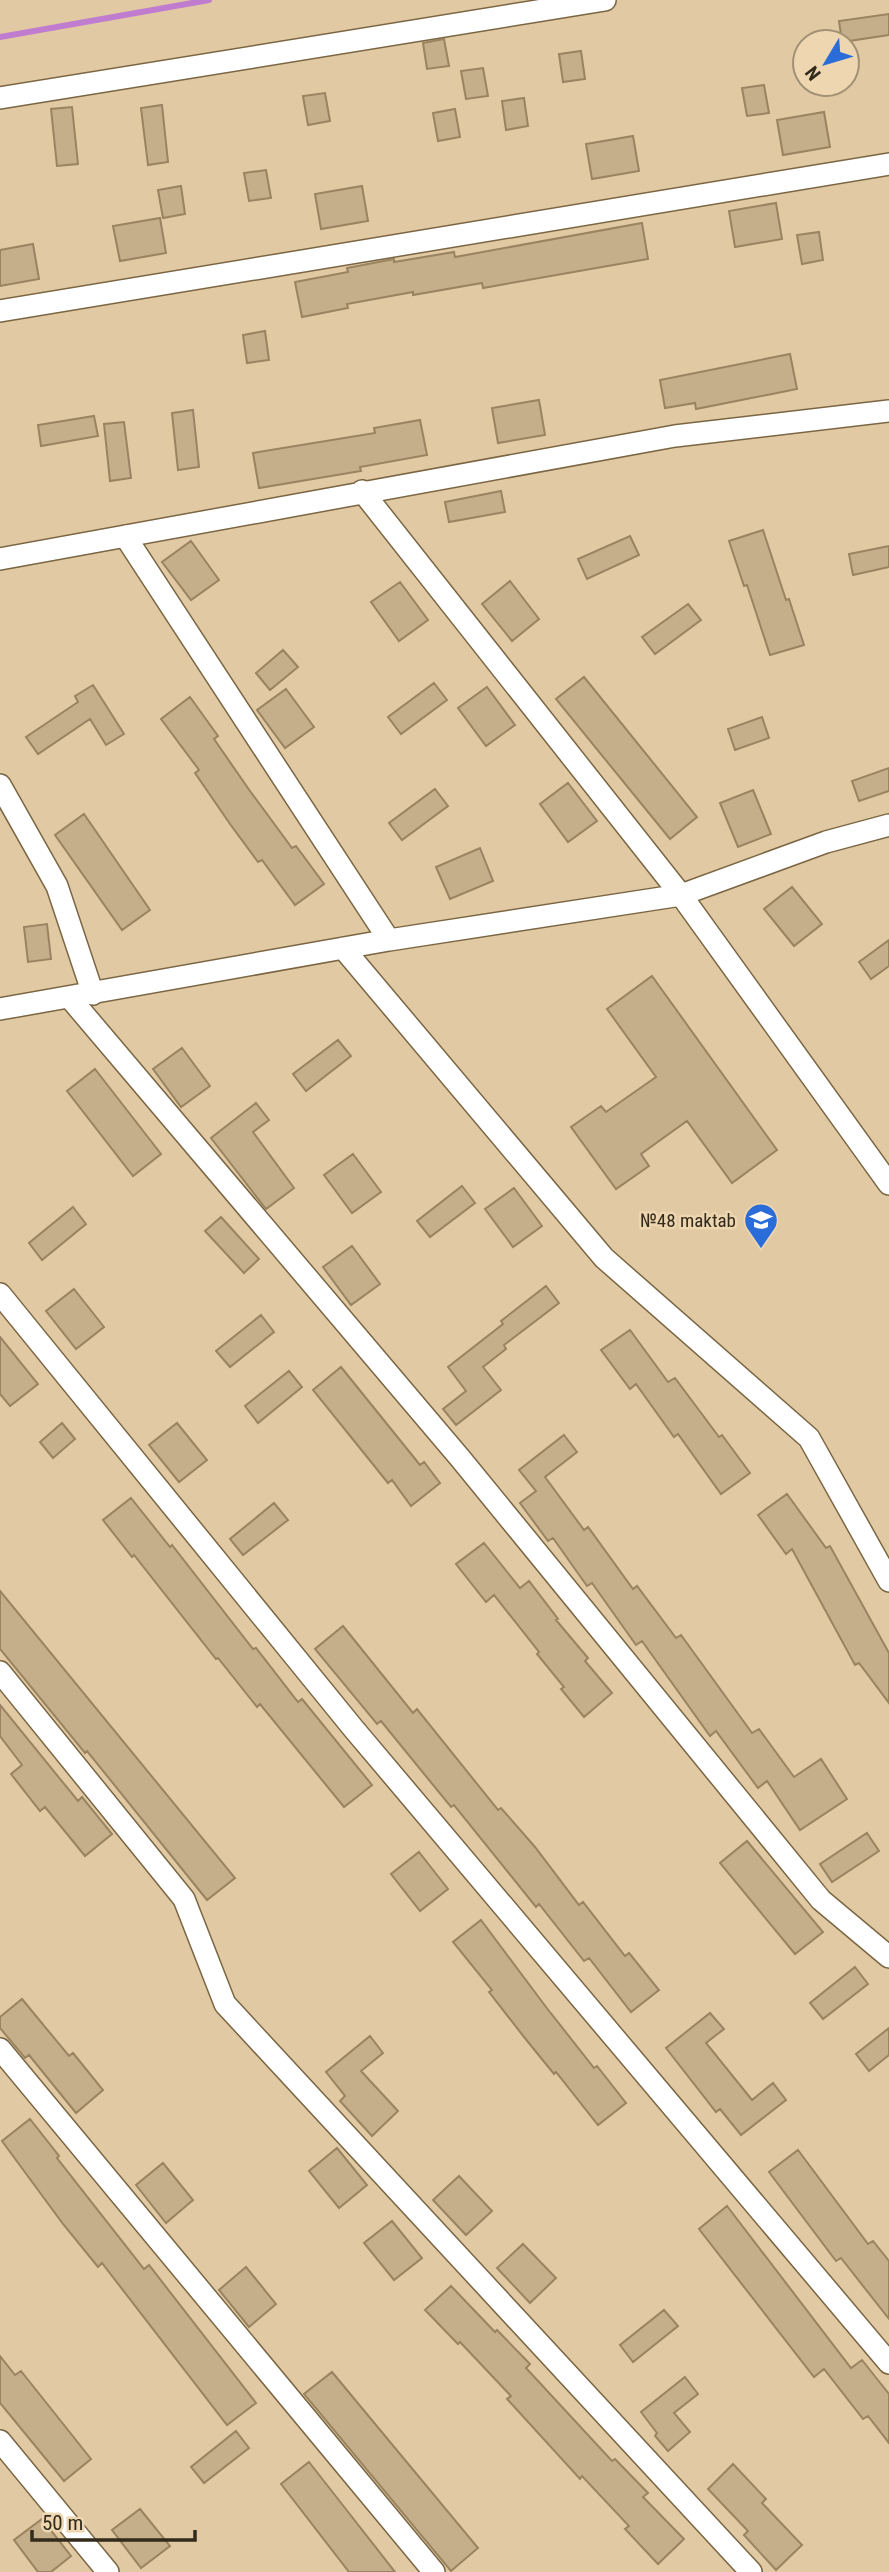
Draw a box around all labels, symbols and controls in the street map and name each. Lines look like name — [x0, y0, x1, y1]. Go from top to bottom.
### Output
north arrow — [791, 28, 861, 98]
text: N — [800, 61, 826, 85]
school or university icon: №48 maktab — [742, 1201, 780, 1250]
place label: №48 maktab — [640, 1209, 736, 1232]
scale bar — [32, 2498, 194, 2542]
text: 50 m — [42, 2511, 83, 2535]

